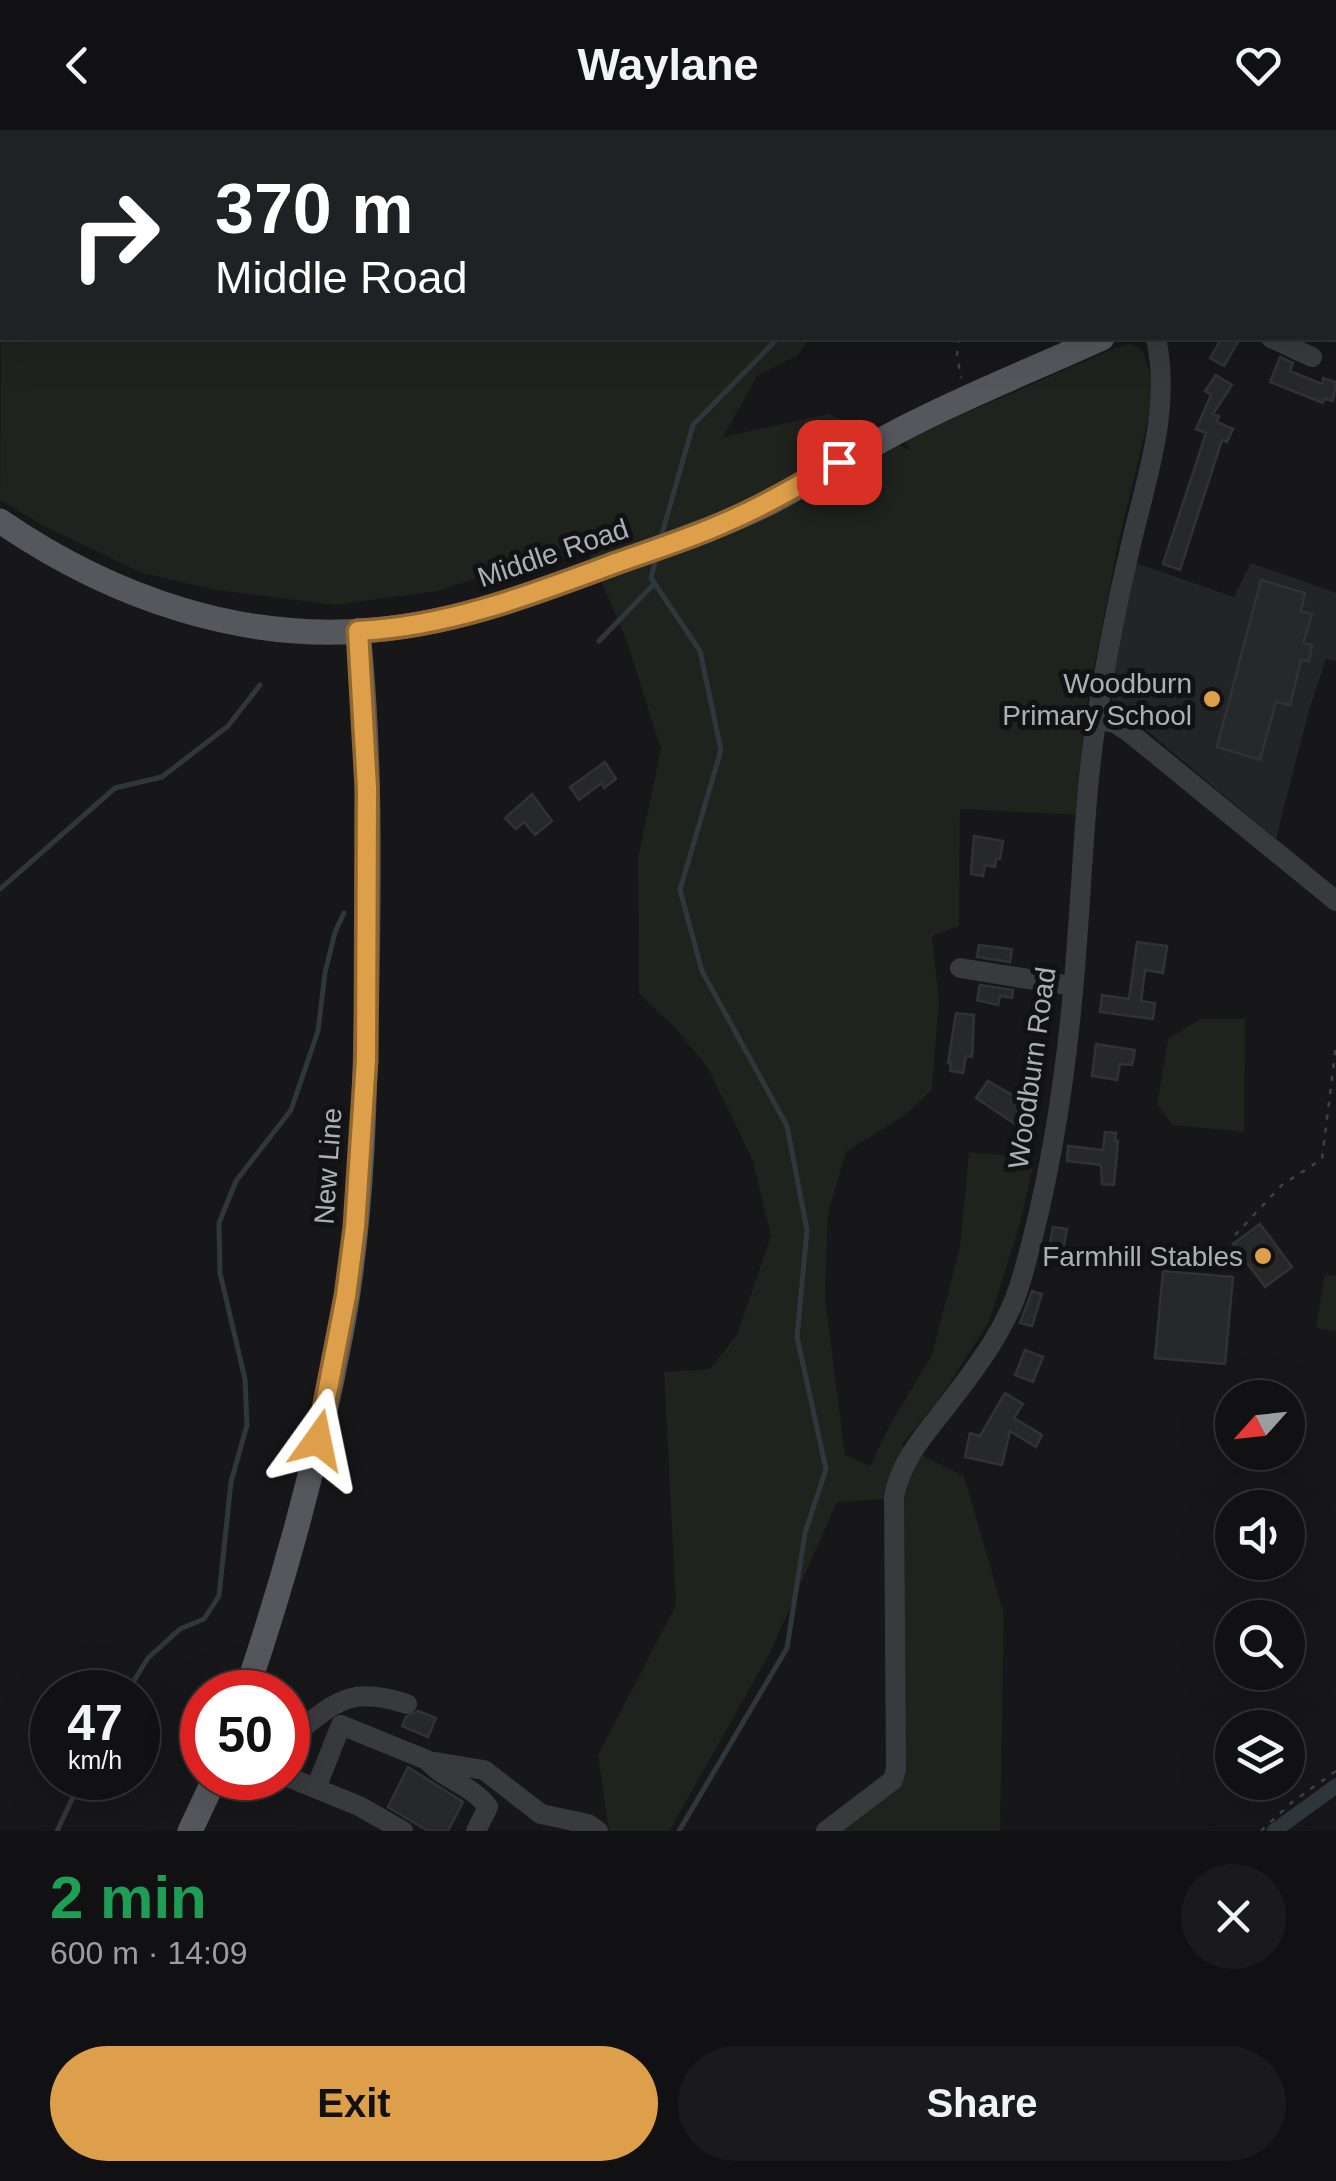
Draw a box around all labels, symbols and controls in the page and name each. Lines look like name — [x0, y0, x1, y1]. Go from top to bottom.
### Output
icon: back — [50, 38, 105, 93]
icon: heart — [1231, 38, 1286, 93]
text: Waylane — [578, 39, 758, 90]
icon: right — [50, 170, 180, 300]
text: 370 m — [215, 170, 413, 248]
text: Middle Road — [215, 252, 468, 303]
pin — [797, 420, 882, 505]
icon: arrive — [812, 435, 867, 490]
street label: Middle Road — [474, 513, 632, 593]
place label: Woodburn Primary School — [1002, 668, 1192, 731]
marker: Woodburn Primary School — [1201, 688, 1223, 710]
street label: Woodburn Road — [1002, 965, 1062, 1171]
street label: New Line — [308, 1107, 348, 1225]
place label: Farmhill Stables — [1042, 1241, 1243, 1272]
marker: Farmhill Stables — [1252, 1245, 1274, 1267]
north arrow — [1215, 1380, 1305, 1470]
map controls — [1215, 1380, 1305, 1800]
position arrow — [266, 1388, 370, 1492]
button: sound — [1215, 1490, 1305, 1580]
button: search — [1215, 1600, 1305, 1690]
speed limit sign: 50 — [180, 1670, 310, 1800]
text: 47 — [67, 1695, 123, 1751]
button: layers — [1215, 1710, 1305, 1800]
text: km/h — [68, 1746, 122, 1774]
text: 2 min — [50, 1864, 207, 1931]
button: close — [1181, 1864, 1286, 1969]
text: 600 m · 14:09 — [50, 1935, 247, 1971]
button: Exit — [50, 2046, 658, 2161]
button: Share — [678, 2046, 1286, 2161]

